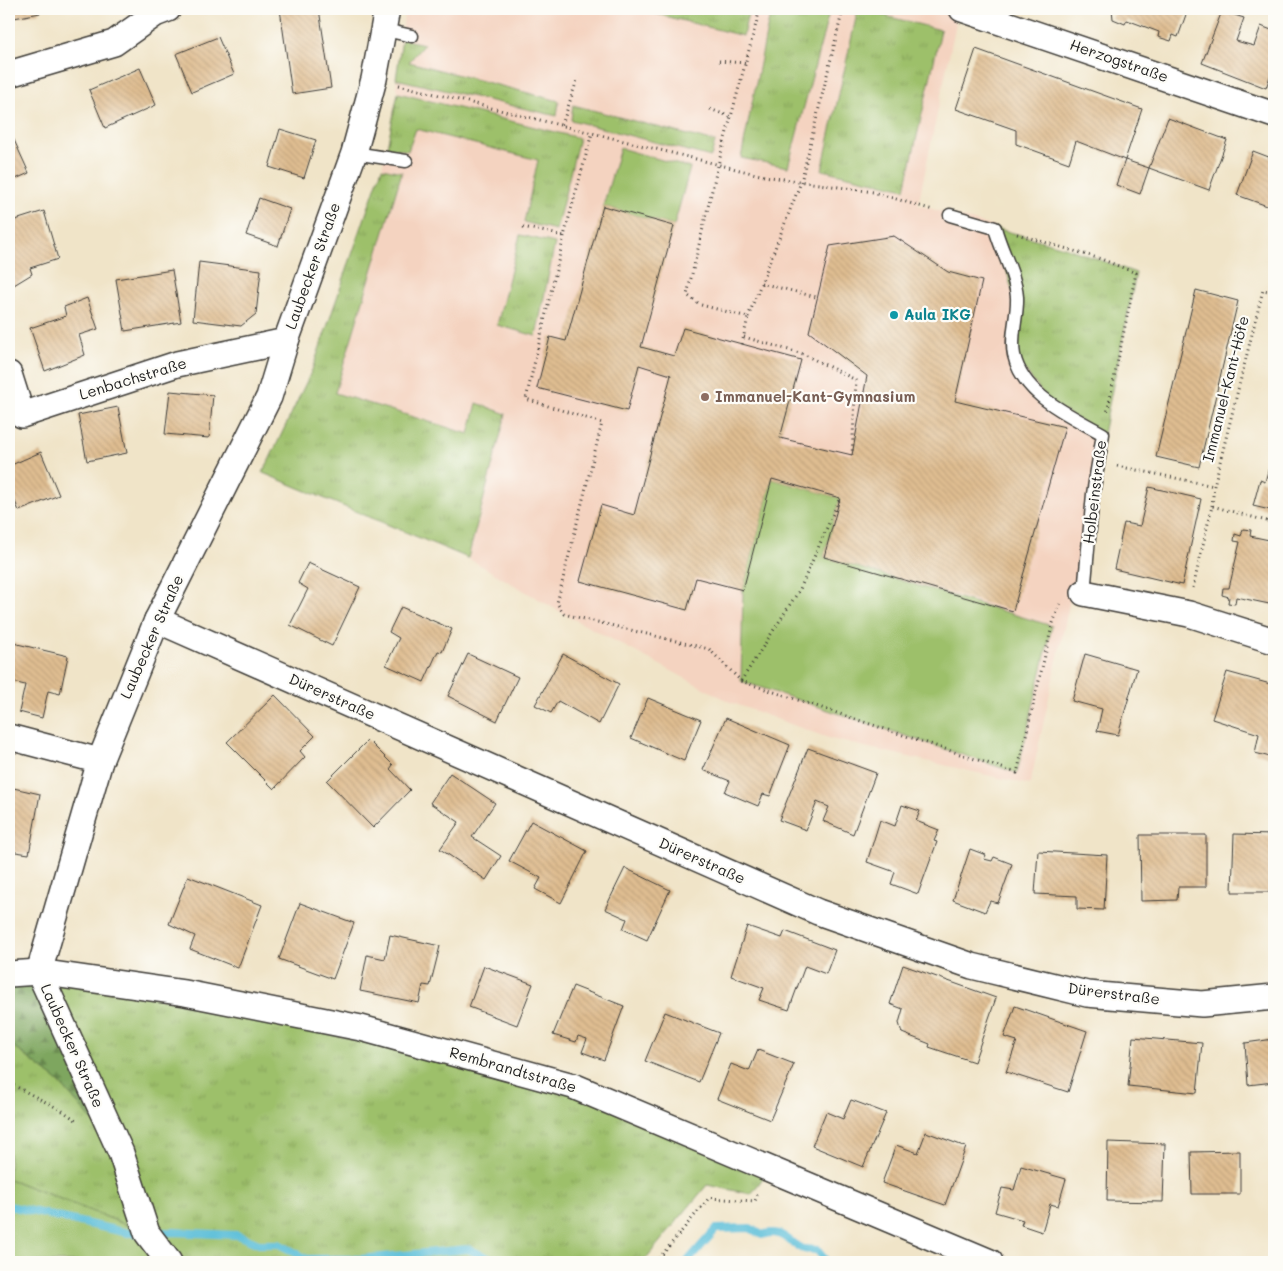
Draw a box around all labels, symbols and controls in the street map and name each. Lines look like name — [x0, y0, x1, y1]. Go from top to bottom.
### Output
street label: Herzogstraße — [1067, 34, 1171, 86]
street label: Laubecker Straße — [280, 200, 344, 332]
place label: Aula IKG — [904, 304, 971, 324]
marker: Aula IKG — [888, 309, 900, 321]
street label: Immanuel-Kant-Höfe — [1197, 314, 1253, 464]
street label: Lenbachstraße — [77, 352, 189, 404]
place label: Immanuel-Kant-Gymnasium — [715, 386, 916, 406]
marker: Immanuel-Kant-Gymnasium — [699, 391, 711, 403]
street label: Holbeinstraße — [1078, 439, 1110, 545]
street label: Laubecker Straße — [115, 572, 187, 702]
street label: Dürerstraße — [286, 668, 379, 724]
street label: Dürerstraße — [656, 832, 749, 888]
street label: Dürerstraße — [1067, 977, 1161, 1009]
street label: Laubecker Straße — [37, 981, 109, 1111]
street label: Rembrandtstraße — [447, 1041, 579, 1097]

